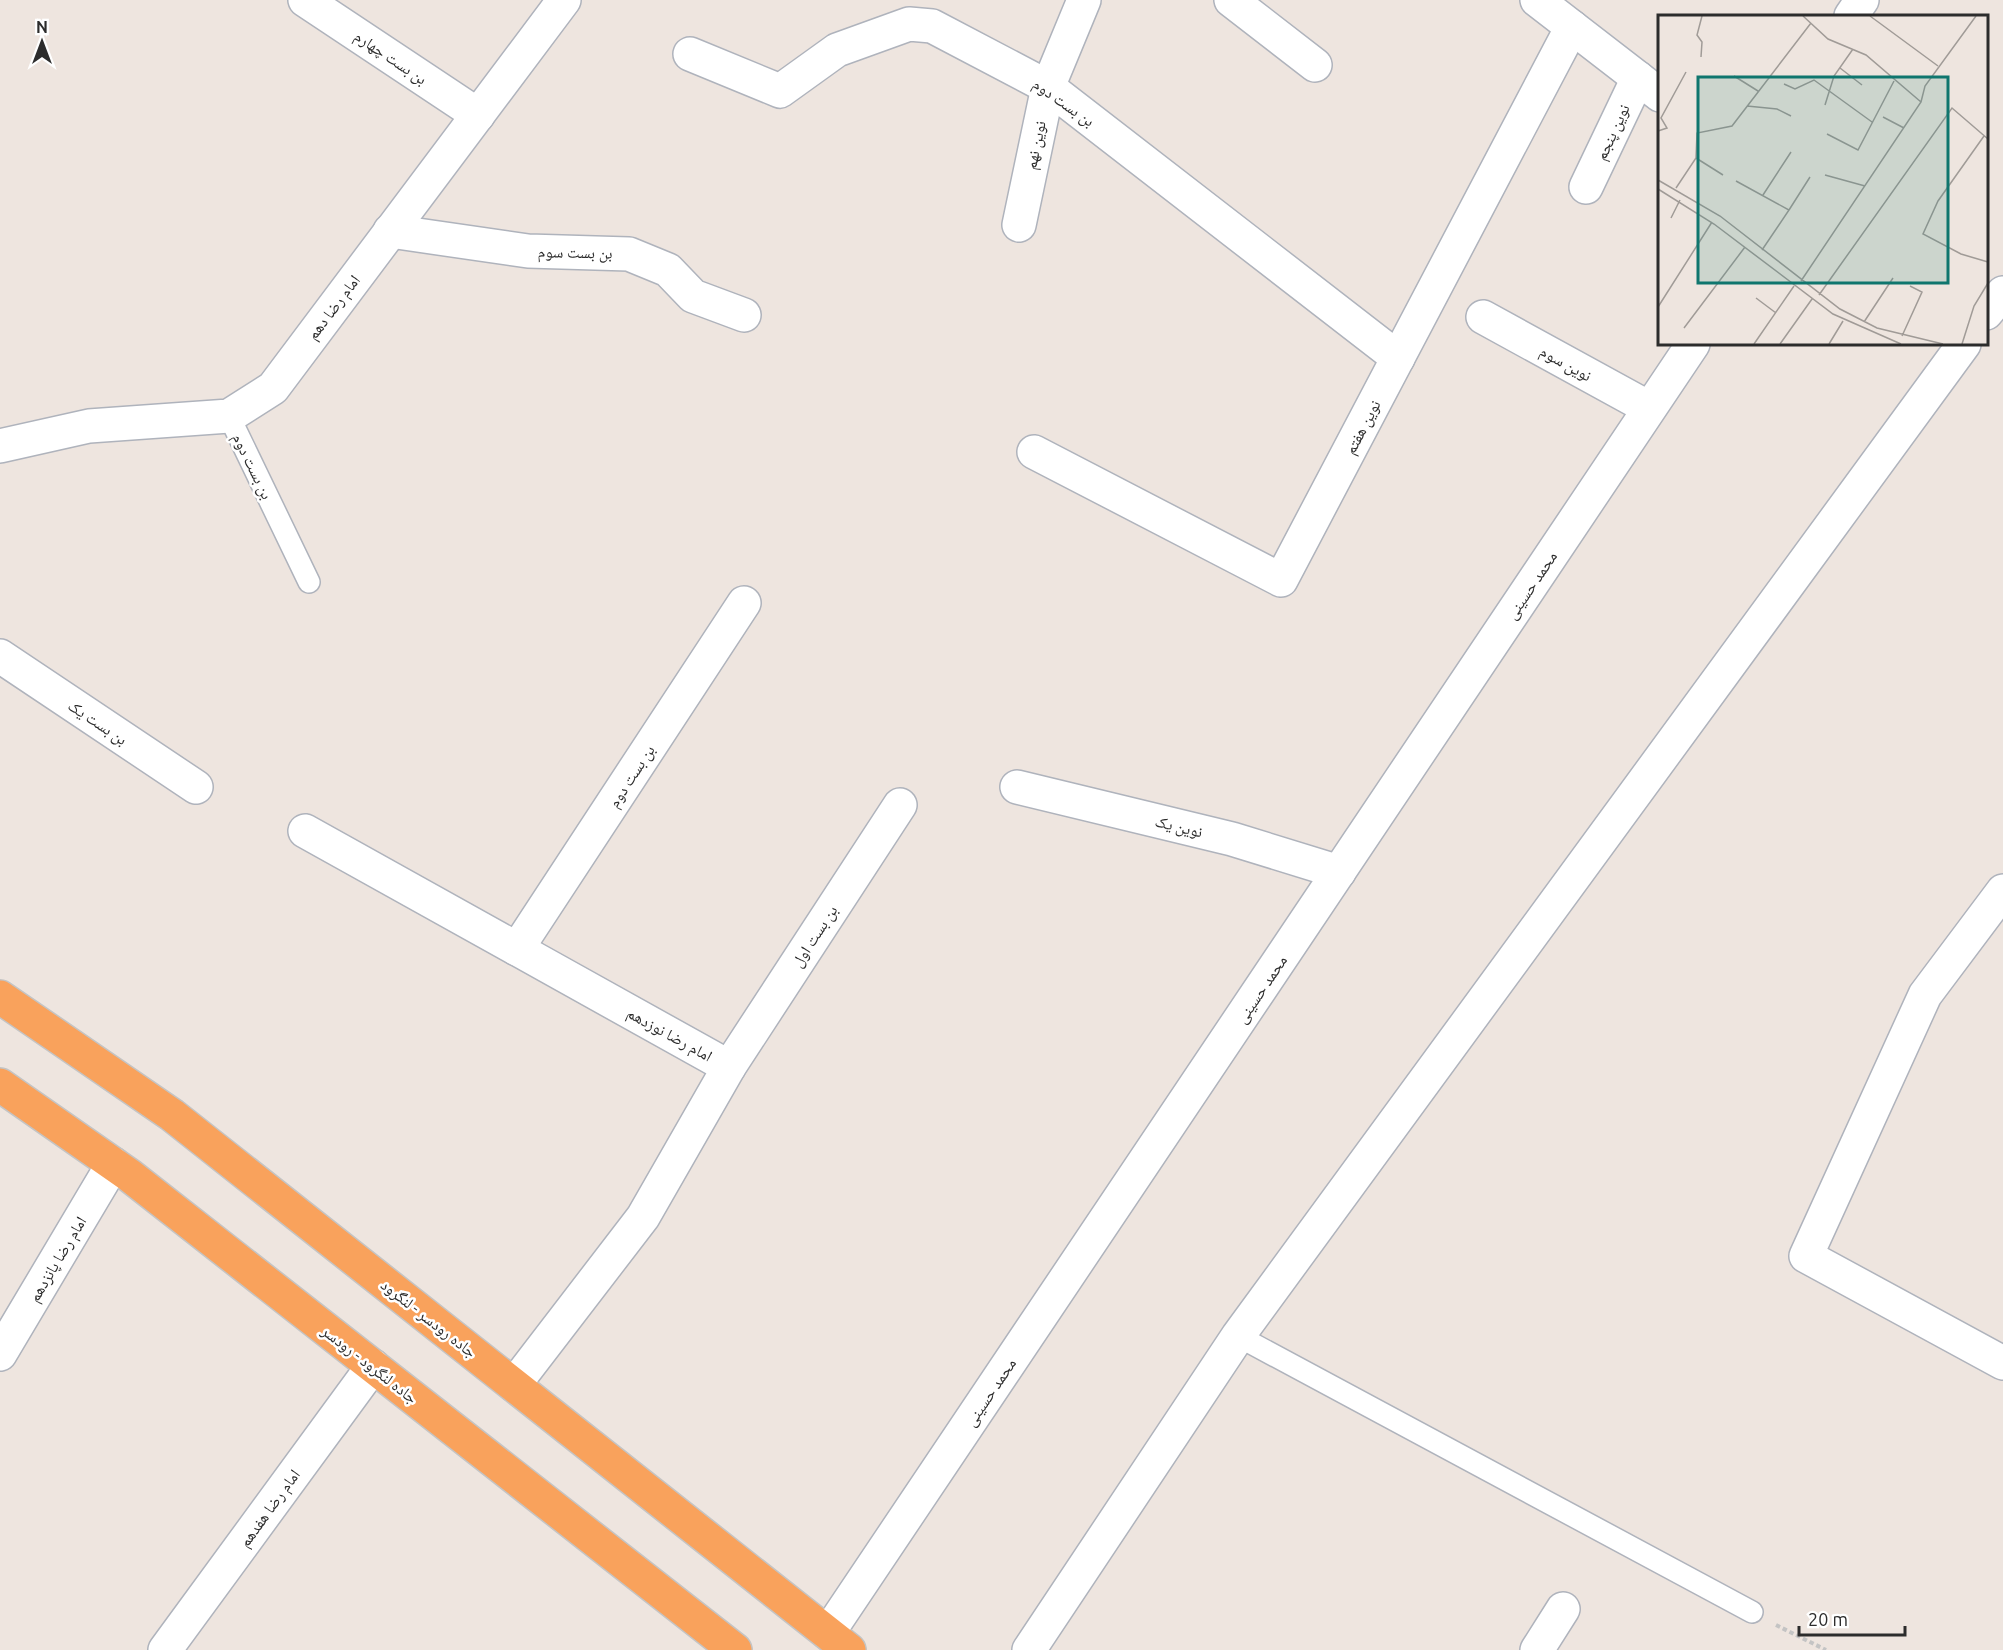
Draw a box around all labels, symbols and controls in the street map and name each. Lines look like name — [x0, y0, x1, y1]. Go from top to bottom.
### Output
north arrow — [12, 12, 72, 72]
inset map — [1658, 15, 1988, 345]
text: N — [36, 18, 48, 36]
street label: بن بست چهارم — [350, 26, 431, 89]
street label: بن بست دوم — [1029, 74, 1098, 131]
street label: نوین پنجم — [1591, 101, 1635, 164]
street label: نوین نهم — [1021, 119, 1051, 171]
street label: بن بست سوم — [537, 242, 613, 264]
street label: امام رضا دهم — [303, 271, 365, 344]
street label: نوین سوم — [1536, 341, 1595, 386]
street label: نوین هفتم — [1340, 397, 1386, 458]
street label: بن بست دوم — [228, 430, 277, 503]
street label: محمد حسینی — [1502, 548, 1562, 623]
street label: بن بست یک — [64, 696, 131, 750]
street label: بن بست دوم — [604, 741, 660, 812]
street label: نوین یک — [1153, 811, 1205, 843]
street label: بن بست اول — [787, 902, 842, 971]
street label: محمد حسینی — [1232, 952, 1292, 1027]
street label: امام رضا نوزدهم — [623, 1003, 716, 1066]
street label: امام رضا پانزدهم — [24, 1213, 91, 1306]
street label: جاده رودسر - لنگرود — [377, 1275, 480, 1362]
street label: جاده لنگرود - رودسر — [317, 1321, 421, 1408]
street label: محمد حسینی — [961, 1355, 1021, 1430]
street label: امام رضا هفدهم — [235, 1466, 305, 1552]
scale bar — [1799, 1599, 1906, 1637]
text: 20 m — [1808, 1609, 1848, 1629]

